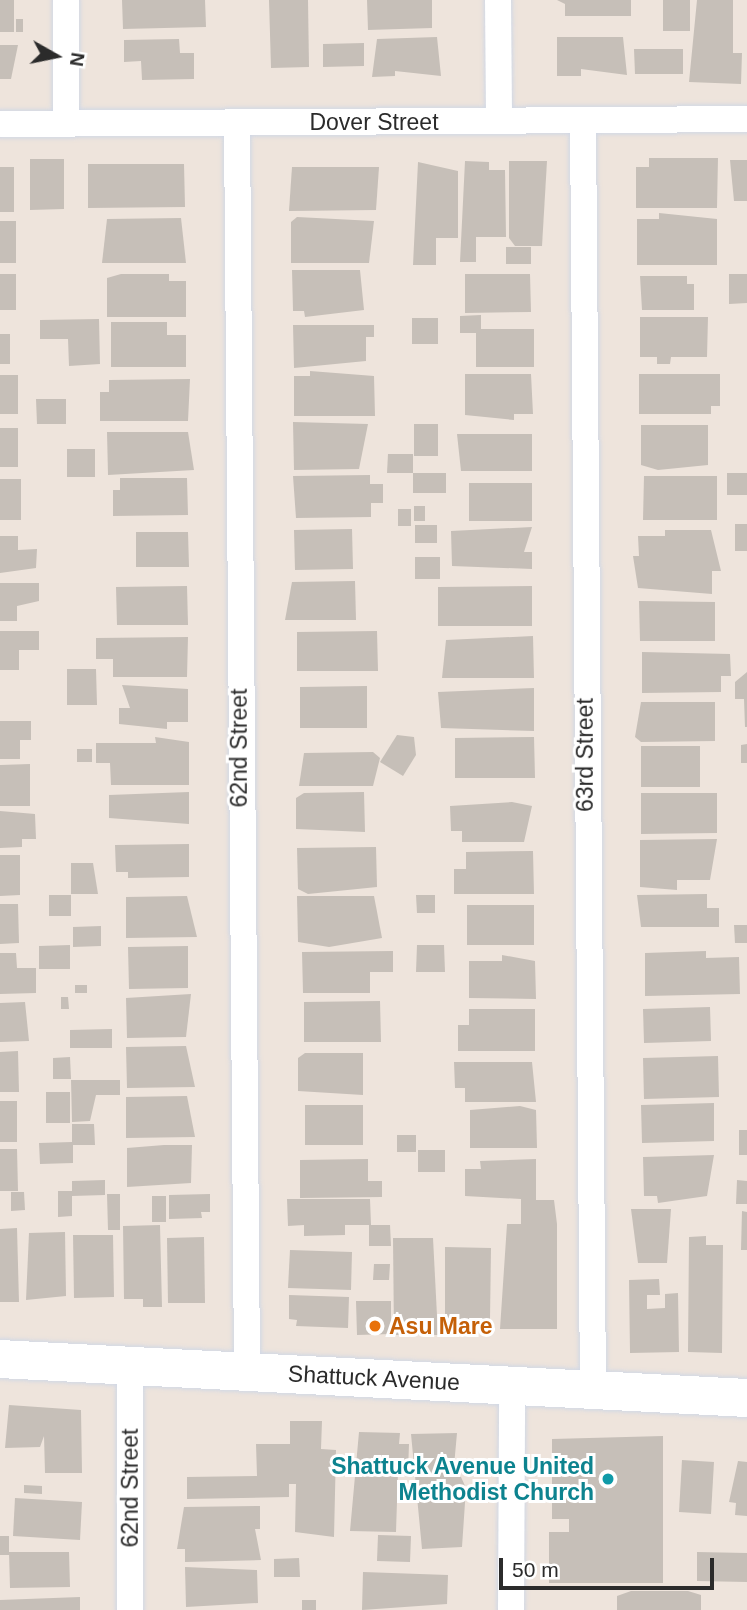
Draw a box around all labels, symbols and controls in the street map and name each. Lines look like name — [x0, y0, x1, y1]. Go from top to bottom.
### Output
north arrow — [21, 21, 91, 91]
text: N — [66, 51, 89, 68]
street label: Dover Street — [309, 108, 439, 136]
street label: 62nd Street — [225, 689, 253, 807]
street label: 63rd Street — [571, 698, 599, 812]
place label: Asu Mare — [389, 1312, 493, 1340]
marker: Asu Mare — [367, 1318, 383, 1334]
street label: Shattuck Avenue — [287, 1360, 461, 1396]
street label: 62nd Street — [116, 1429, 144, 1547]
place label: Shattuck Avenue United Methodist Church — [330, 1452, 594, 1506]
marker: Shattuck Avenue United Methodist Church — [600, 1471, 616, 1487]
scale bar — [502, 1544, 717, 1588]
text: 50 m — [512, 1558, 559, 1581]

